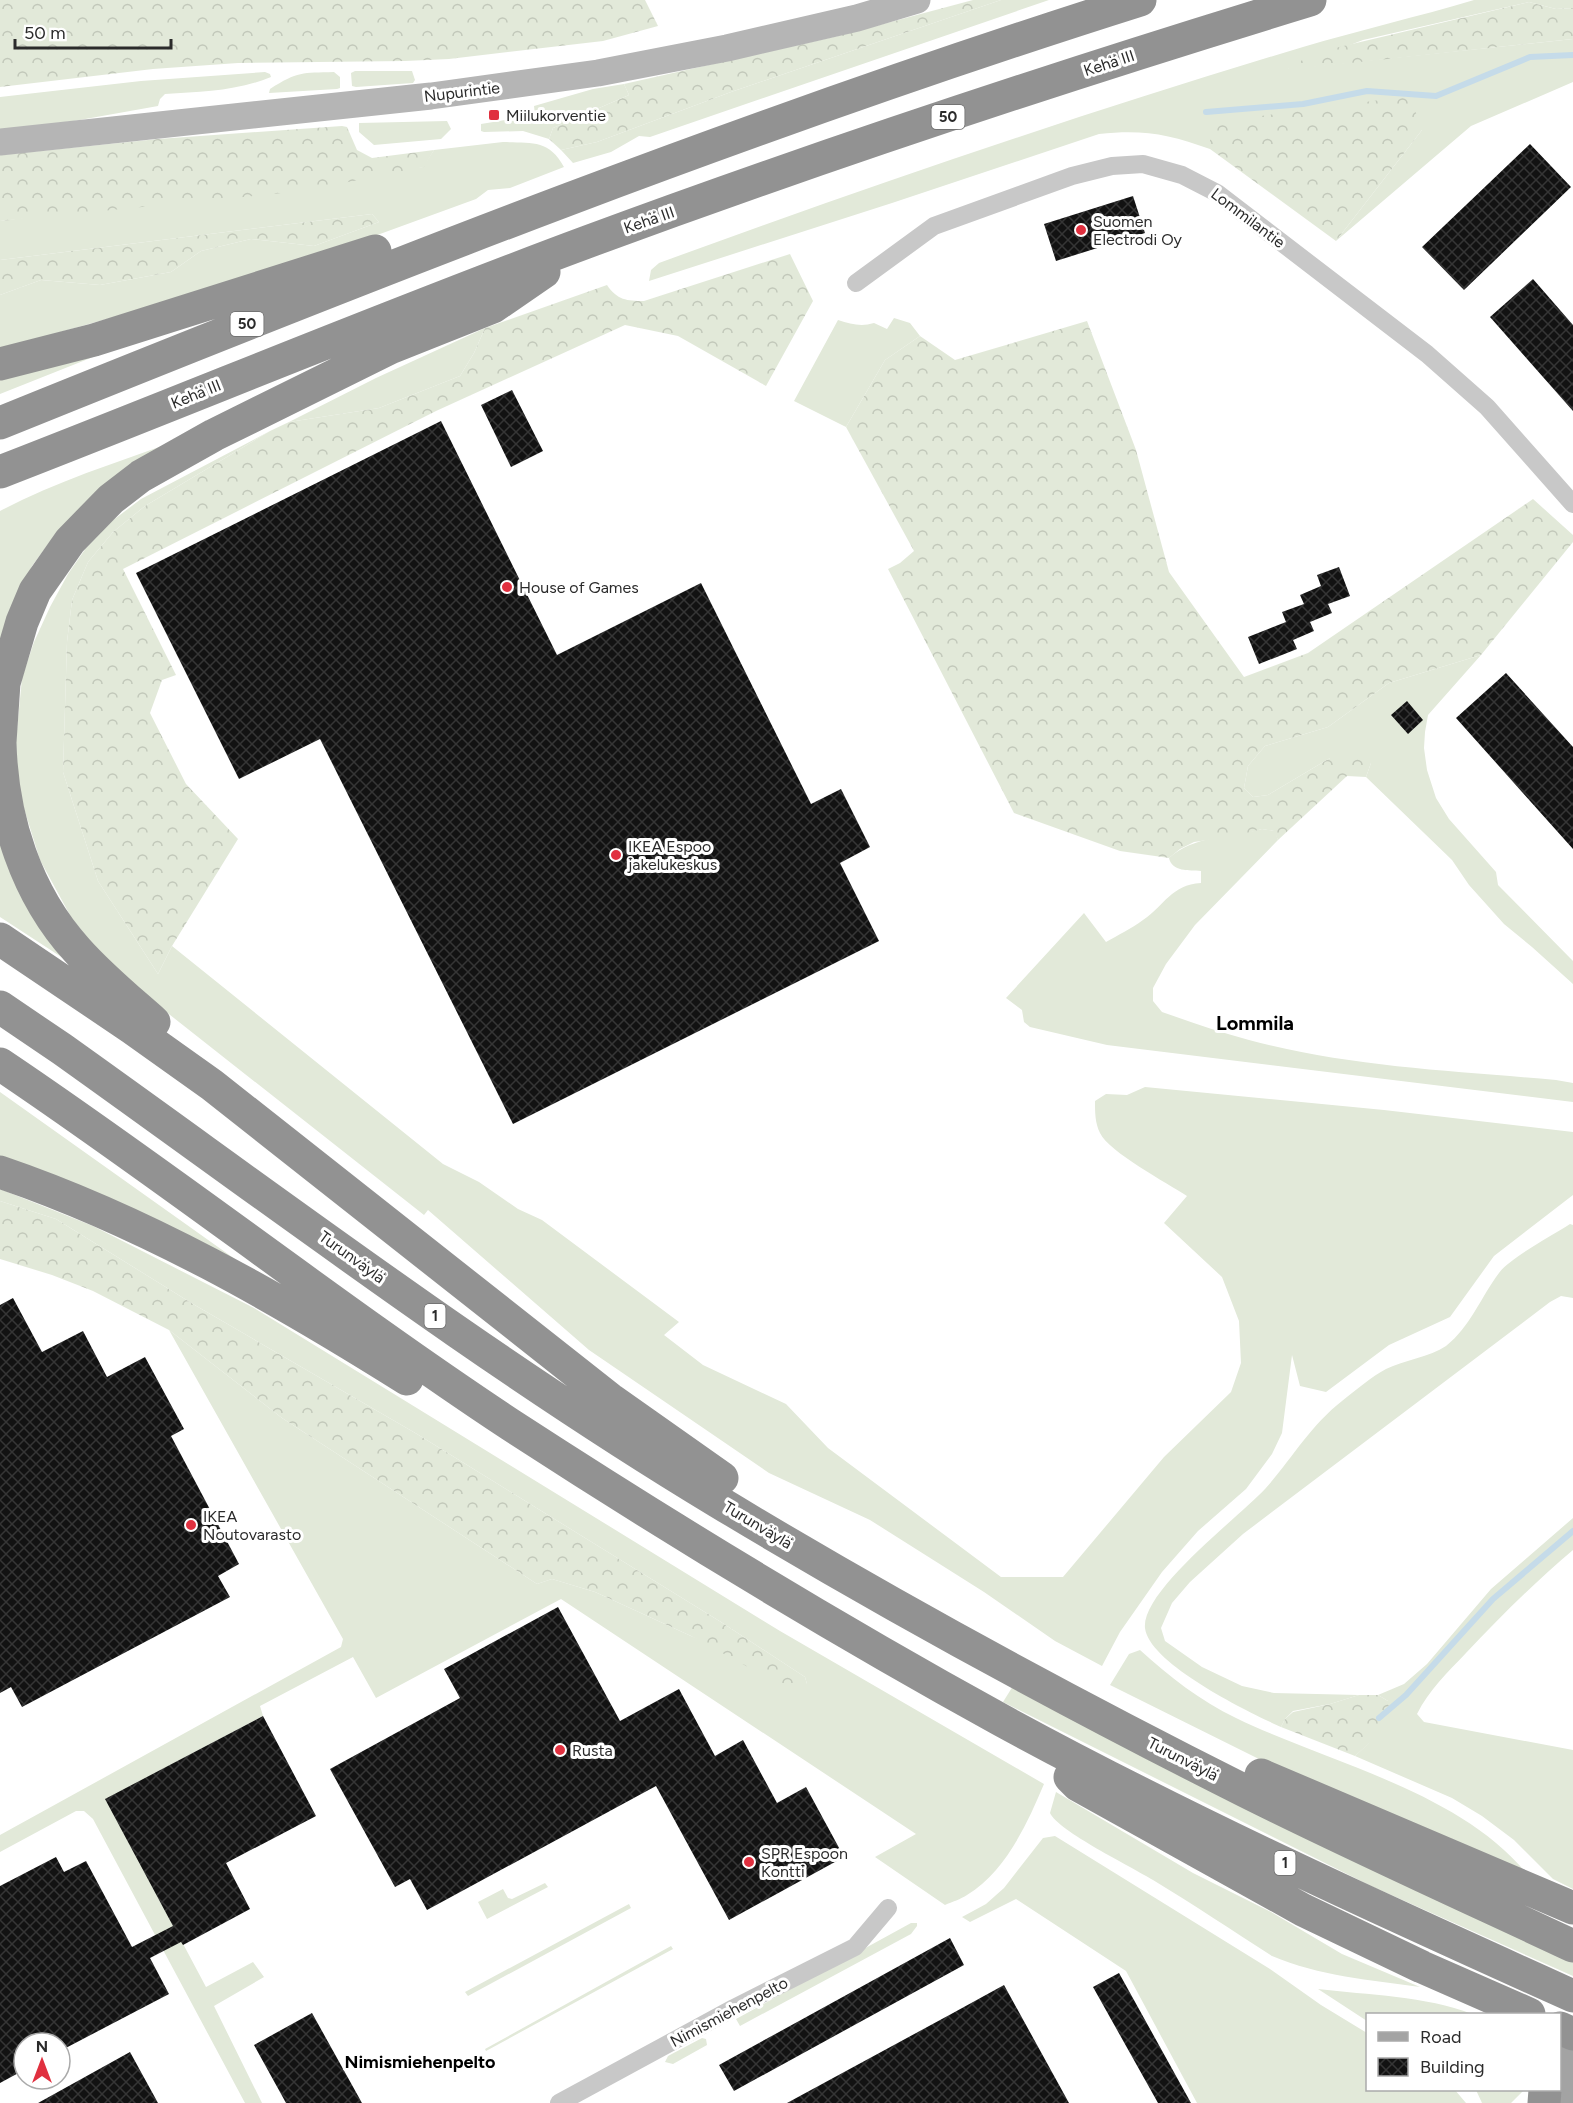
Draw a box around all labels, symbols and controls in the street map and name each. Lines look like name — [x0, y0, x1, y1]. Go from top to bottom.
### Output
scale bar — [15, 12, 171, 50]
text: 50 m — [24, 22, 66, 44]
street label: Kehä III — [1081, 46, 1137, 80]
street label: Nupurintie — [423, 78, 501, 106]
road number: 50 — [932, 105, 964, 129]
place label: Miilukorventie — [506, 106, 606, 125]
marker: Miilukorventie — [487, 108, 501, 122]
street label: Lommilantie — [1207, 184, 1289, 252]
street label: Kehä III — [621, 202, 677, 238]
place label: Suomen Electrodi Oy — [1093, 212, 1183, 249]
marker: Suomen Electrodi Oy — [1074, 223, 1088, 237]
road number: 50 — [230, 312, 264, 336]
street label: Kehä III — [168, 375, 224, 413]
place label: House of Games — [519, 578, 639, 597]
marker: House of Games — [500, 580, 514, 594]
place label: IKEA Espoo jakelukeskus — [627, 837, 717, 874]
marker: IKEA Espoo jakelukeskus — [609, 848, 623, 862]
district label: Lommila — [1216, 1011, 1294, 1035]
street label: Turunväylä — [315, 1227, 389, 1287]
road number: 1 — [424, 1304, 446, 1328]
street label: Turunväylä — [720, 1497, 796, 1553]
place label: IKEA Noutovarasto — [203, 1507, 301, 1544]
marker: IKEA Noutovarasto — [184, 1518, 198, 1532]
street label: Turunväylä — [1145, 1733, 1221, 1785]
place label: Rusta — [572, 1741, 613, 1760]
marker: Rusta — [553, 1743, 567, 1757]
place label: SPR Espoon Kontti — [761, 1844, 848, 1881]
road number: 1 — [1274, 1851, 1296, 1875]
marker: SPR Espoon Kontti — [742, 1855, 756, 1869]
street label: Nimismiehenpelto — [667, 1973, 791, 2051]
legend — [1366, 2013, 1561, 2091]
text: Road — [1420, 2026, 1461, 2048]
north arrow — [12, 2031, 72, 2091]
text: N — [36, 2037, 48, 2056]
district label: Nimismiehenpelto — [344, 2051, 496, 2073]
text: Building — [1420, 2056, 1485, 2078]

